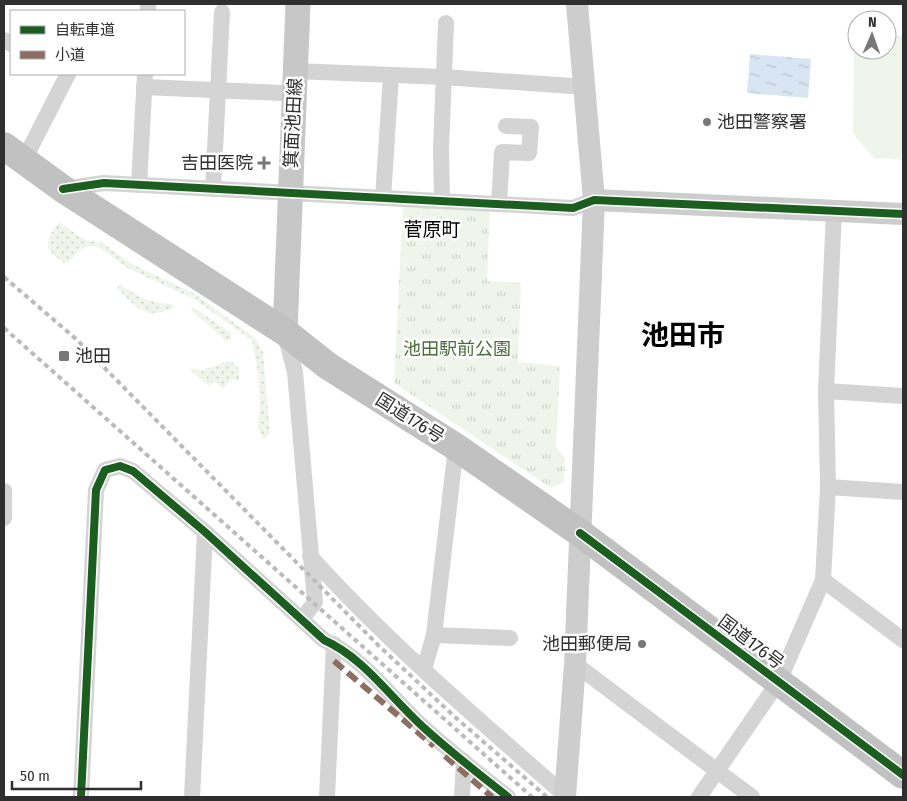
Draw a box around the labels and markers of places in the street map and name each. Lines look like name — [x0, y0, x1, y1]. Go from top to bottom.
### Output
place label: 池田警察署 — [717, 111, 807, 133]
marker: 池田警察署 — [701, 116, 713, 128]
place label: 吉田医院 — [181, 152, 253, 174]
marker: 吉田医院 — [257, 156, 271, 170]
place label: 池田 — [75, 345, 111, 367]
marker: 池田 — [57, 349, 71, 363]
place label: 池田郵便局 — [542, 633, 632, 655]
marker: 池田郵便局 — [636, 638, 648, 650]

